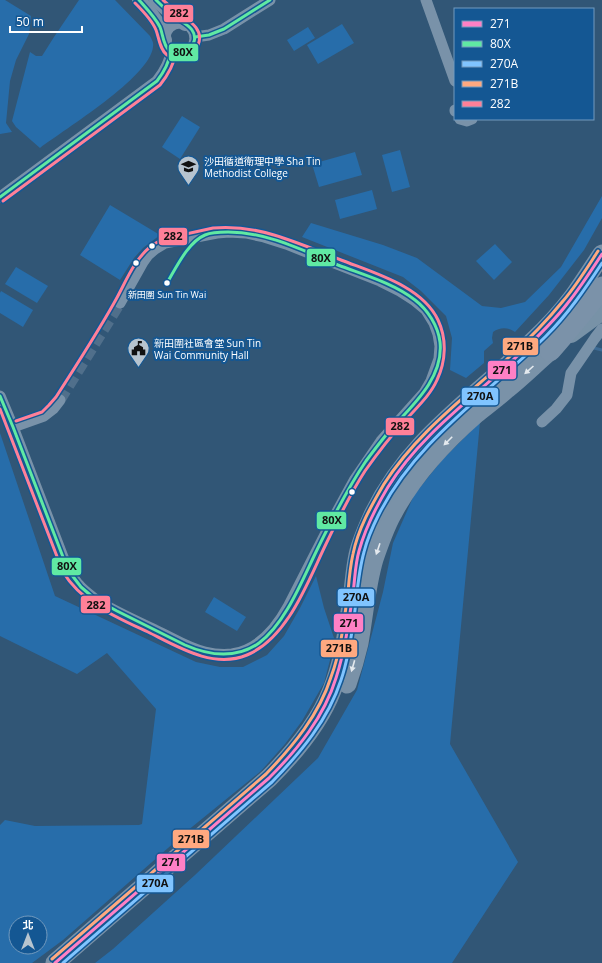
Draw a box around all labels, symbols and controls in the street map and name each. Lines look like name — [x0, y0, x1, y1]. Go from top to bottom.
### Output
line badge: 282 — [163, 4, 194, 23]
text: 282 — [170, 5, 188, 20]
scale bar — [10, 8, 82, 34]
legend — [454, 8, 594, 120]
text: 50 m — [16, 13, 44, 30]
text: 271 — [490, 15, 511, 32]
text: 80X — [490, 35, 511, 52]
line badge: 80X — [168, 43, 199, 62]
text: 80X — [173, 44, 194, 59]
text: 270A — [490, 55, 519, 72]
text: 271B — [490, 75, 519, 92]
text: 282 — [490, 95, 511, 112]
school or university icon: 沙田循道衛理中學 Sha Tin Methodist College — [176, 154, 202, 187]
place label: 沙田循道衛理中學 Sha Tin Methodist College — [204, 154, 321, 180]
line badge: 282 — [158, 227, 188, 246]
text: 282 — [164, 228, 182, 243]
unlabelled marker — [147, 241, 157, 251]
line badge: 80X — [306, 248, 336, 267]
text: 80X — [311, 250, 332, 265]
unlabelled marker — [131, 258, 141, 268]
marker: 新田圍 Sun Tin Wai — [162, 278, 172, 288]
place label: 新田圍 Sun Tin Wai — [128, 288, 206, 301]
public building icon: 新田圍社區會堂 Sun Tin Wai Community Hall — [125, 336, 151, 369]
place label: 新田圍社區會堂 Sun Tin Wai Community Hall — [154, 336, 261, 362]
line badge: 271B — [502, 337, 539, 356]
text: 271B — [507, 338, 533, 353]
line badge: 271 — [487, 360, 517, 380]
text: 271 — [493, 362, 511, 377]
one-way arrow — [524, 365, 534, 374]
line badge: 270A — [461, 387, 499, 406]
text: 270A — [467, 388, 494, 403]
line badge: 282 — [385, 417, 415, 436]
text: 282 — [391, 418, 409, 433]
one-way arrow — [443, 436, 453, 446]
unlabelled marker — [347, 487, 357, 497]
line badge: 80X — [316, 511, 347, 530]
text: 80X — [322, 512, 343, 527]
one-way arrow — [375, 543, 381, 555]
line badge: 80X — [51, 557, 82, 576]
text: 80X — [57, 558, 78, 573]
line badge: 270A — [337, 588, 375, 607]
text: 270A — [343, 589, 370, 604]
line badge: 282 — [80, 595, 111, 614]
text: 282 — [87, 597, 105, 612]
line badge: 271 — [333, 613, 364, 633]
text: 271 — [340, 615, 358, 630]
line badge: 271B — [320, 639, 358, 658]
text: 271B — [326, 640, 352, 655]
one-way arrow — [350, 661, 356, 673]
line badge: 271B — [172, 829, 210, 849]
text: 271B — [178, 831, 204, 846]
line badge: 271 — [156, 853, 186, 872]
text: 271 — [162, 854, 180, 869]
line badge: 270A — [136, 874, 174, 893]
text: 270A — [142, 875, 169, 890]
north arrow — [8, 915, 48, 955]
text: 北 — [23, 917, 34, 932]

